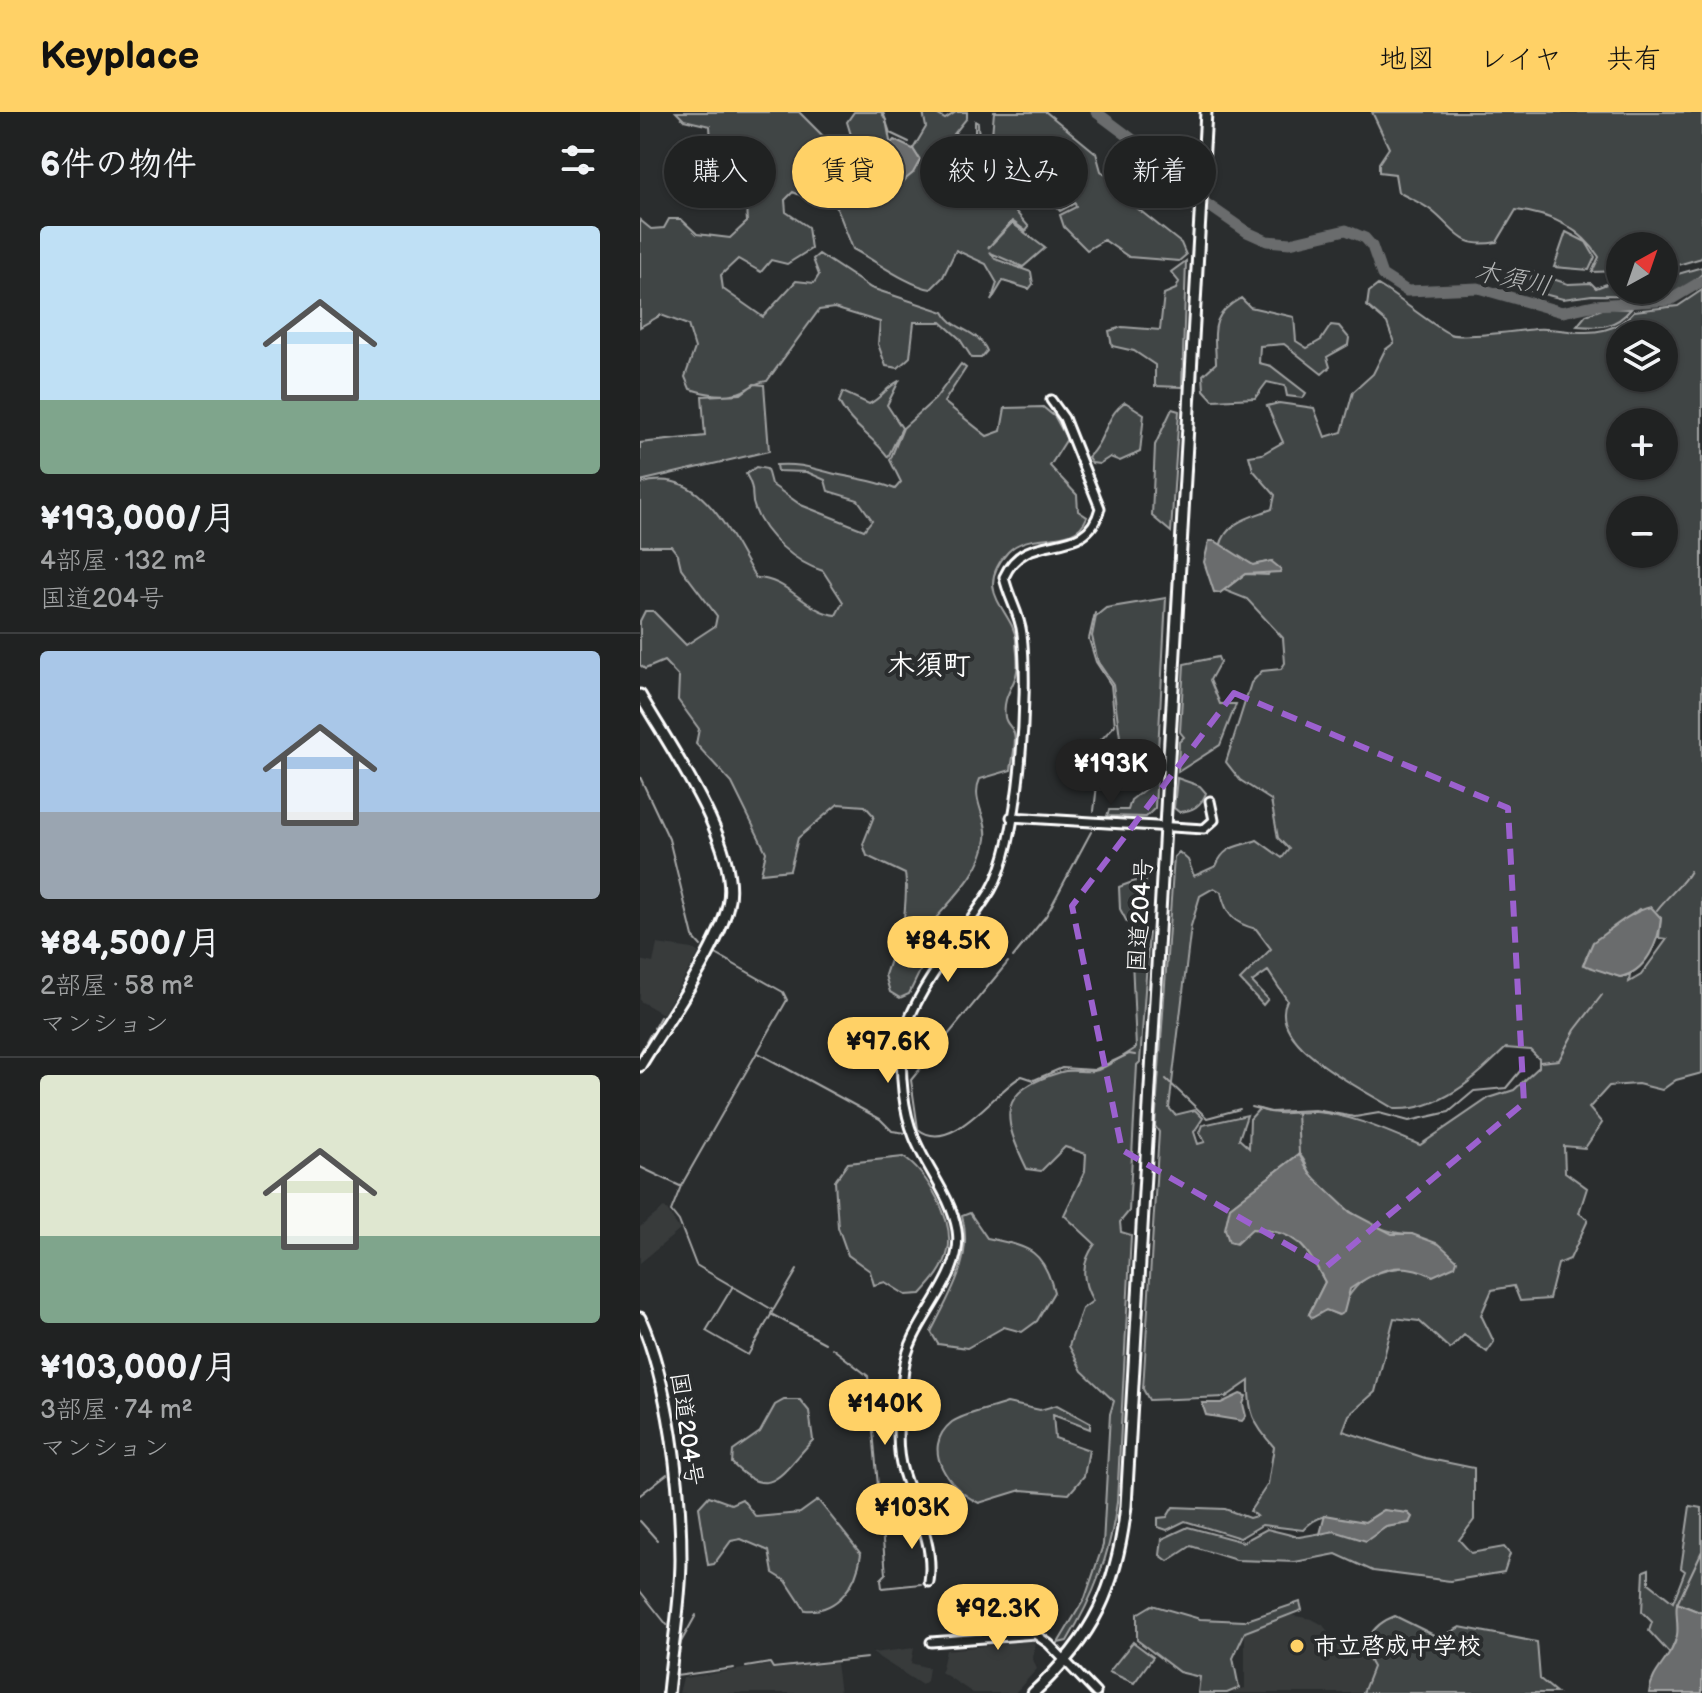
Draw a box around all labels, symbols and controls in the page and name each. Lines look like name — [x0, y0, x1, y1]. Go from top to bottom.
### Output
text: Keyplace — [40, 34, 199, 79]
text: 地図 — [1379, 43, 1435, 76]
text: レイヤ — [1479, 43, 1562, 76]
text: 共有 — [1606, 43, 1662, 76]
chip: 購入 — [664, 136, 776, 208]
chip: 賃貸 — [792, 136, 904, 208]
chip: 絞り込み — [920, 136, 1088, 208]
chip: 新着 — [1104, 136, 1216, 208]
icon: filters — [556, 138, 600, 182]
text: 6件の物件 — [40, 144, 197, 185]
north arrow — [1606, 232, 1678, 304]
map controls — [1606, 232, 1678, 568]
water label: 木須川 — [1471, 256, 1554, 303]
icon: home — [248, 278, 392, 422]
button: layers — [1606, 320, 1678, 392]
button: + — [1606, 408, 1678, 480]
button: − — [1606, 496, 1678, 568]
text: ¥193,000/月 — [40, 498, 236, 539]
text: 4部屋 · 132 m² — [40, 546, 206, 577]
text: 国道204号 — [40, 584, 165, 615]
district label: 木須町 — [887, 649, 971, 682]
icon: home — [248, 703, 392, 847]
pin: ¥193K — [1055, 739, 1167, 807]
text: ¥193K — [1073, 749, 1149, 780]
street label: 国道204号 — [1122, 857, 1159, 973]
pin: ¥84.5K — [883, 916, 1013, 984]
text: ¥84,500/月 — [40, 923, 221, 964]
text: ¥84.5K — [905, 926, 991, 957]
text: 2部屋 · 58 m² — [40, 971, 194, 1002]
text: マンション — [40, 1009, 169, 1040]
pin: ¥97.6K — [823, 1017, 953, 1085]
text: ¥97.6K — [846, 1027, 930, 1058]
icon: home — [248, 1127, 392, 1271]
text: ¥103,000/月 — [40, 1347, 238, 1388]
street label: 国道204号 — [664, 1370, 709, 1488]
pin: ¥140K — [829, 1379, 941, 1447]
text: ¥140K — [847, 1389, 923, 1420]
text: 3部屋 · 74 m² — [40, 1395, 193, 1426]
text: マンション — [40, 1433, 169, 1464]
pin: ¥103K — [856, 1483, 968, 1551]
text: ¥103K — [874, 1493, 950, 1524]
pin: ¥92.3K — [933, 1584, 1063, 1652]
text: ¥92.3K — [955, 1594, 1041, 1625]
place label: 市立啓成中学校 — [1313, 1632, 1481, 1661]
marker: 市立啓成中学校 — [1288, 1637, 1306, 1655]

